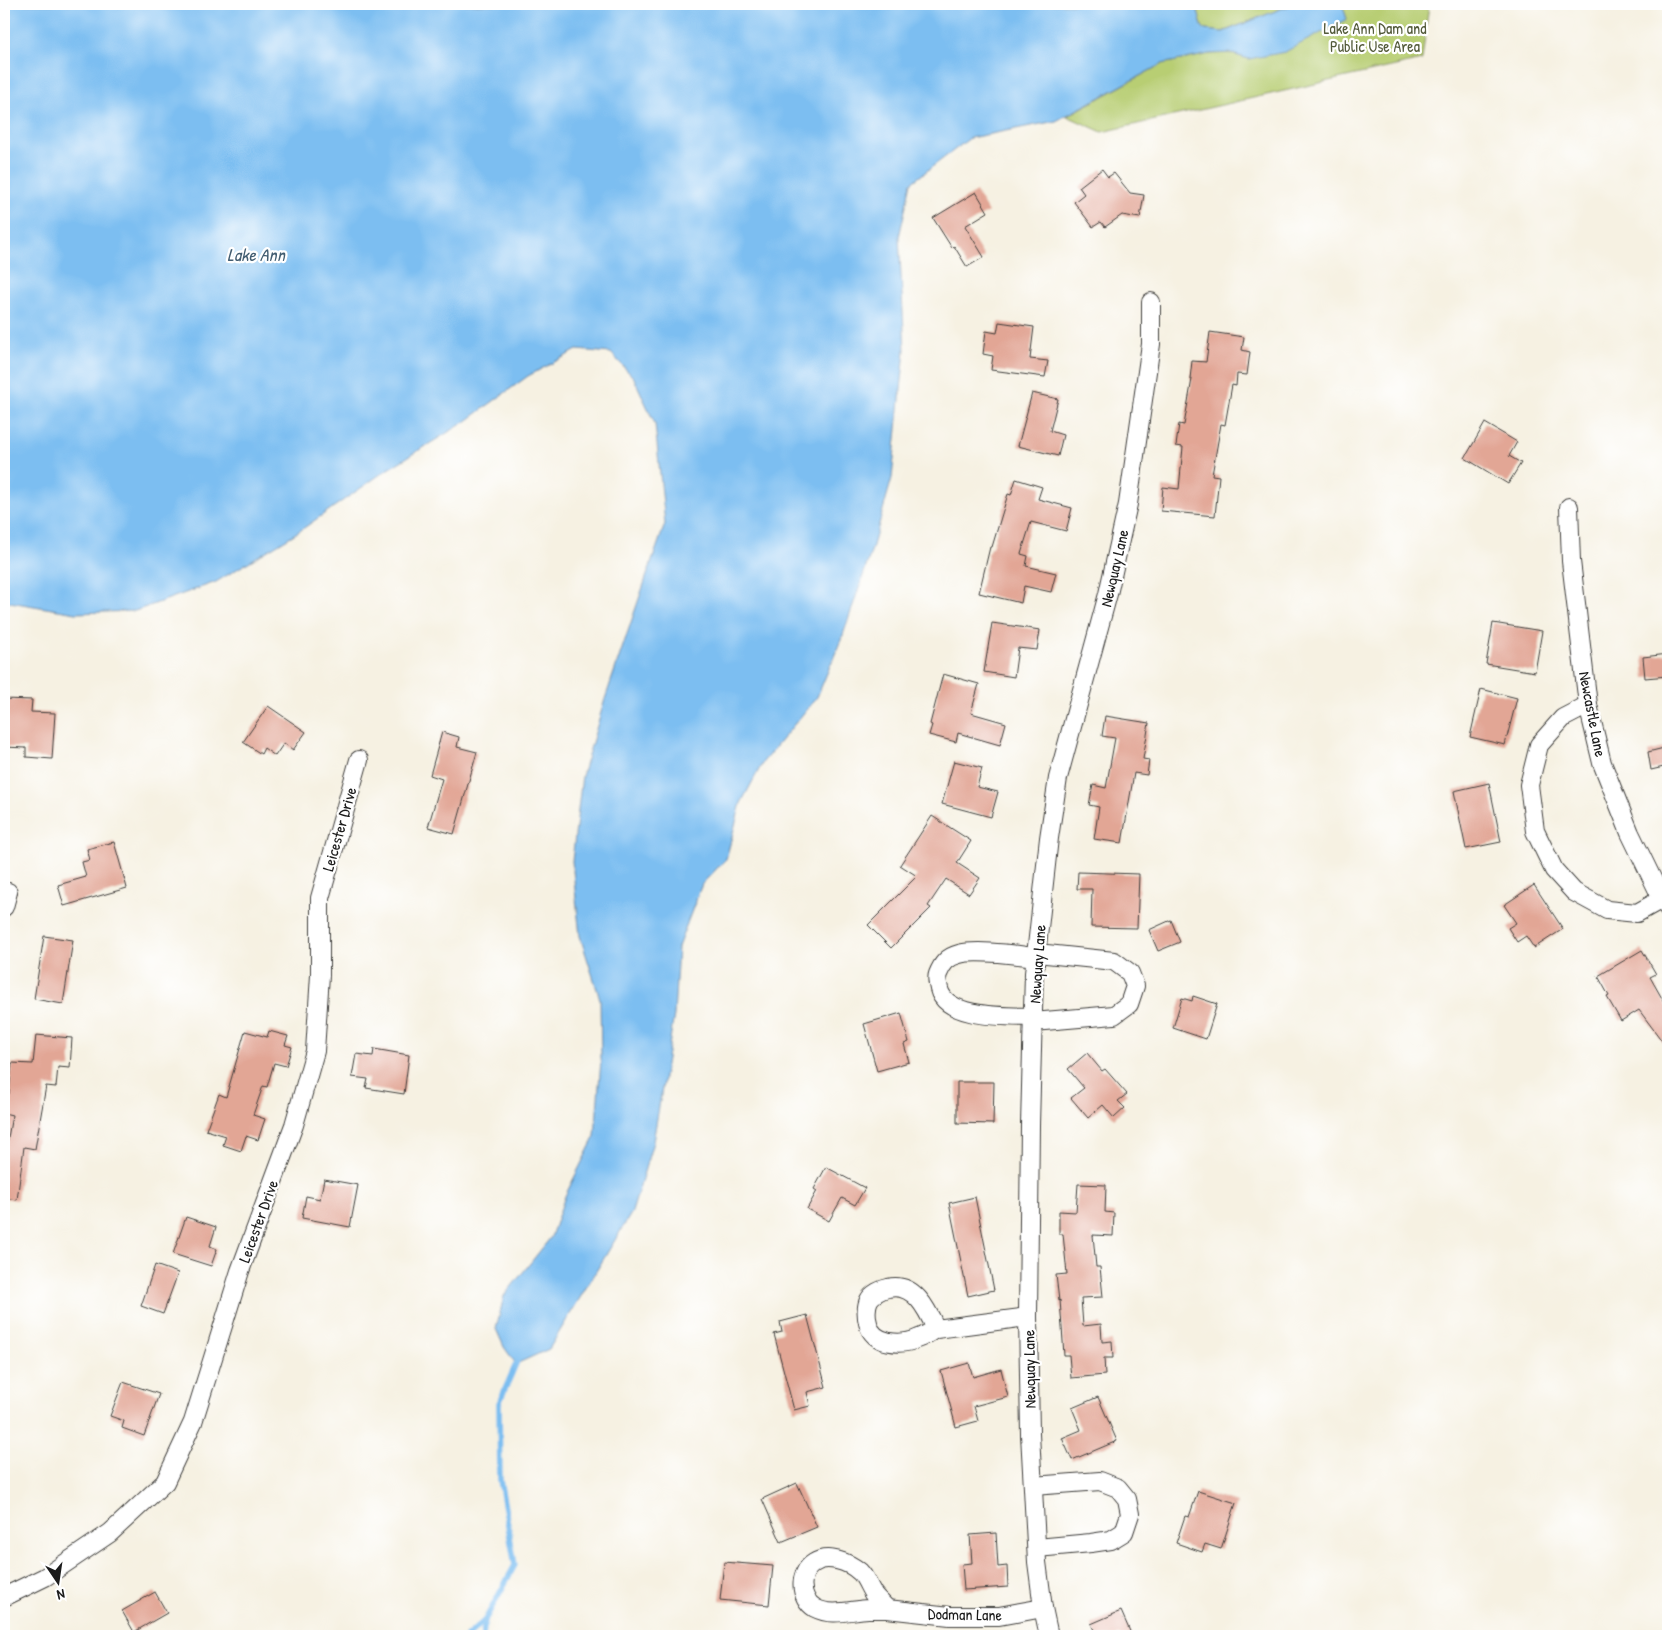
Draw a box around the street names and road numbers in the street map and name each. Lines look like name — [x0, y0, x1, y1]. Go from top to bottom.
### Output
street label: Newquay Lane — [1094, 527, 1134, 609]
street label: Newcastle Lane — [1574, 669, 1612, 759]
street label: Leicester Drive — [317, 784, 362, 874]
street label: Newquay Lane — [1023, 923, 1051, 1004]
street label: Leicester Drive — [233, 1176, 283, 1265]
street label: Newquay Lane — [1017, 1329, 1041, 1409]
street label: Dodman Lane — [928, 1602, 1003, 1626]

